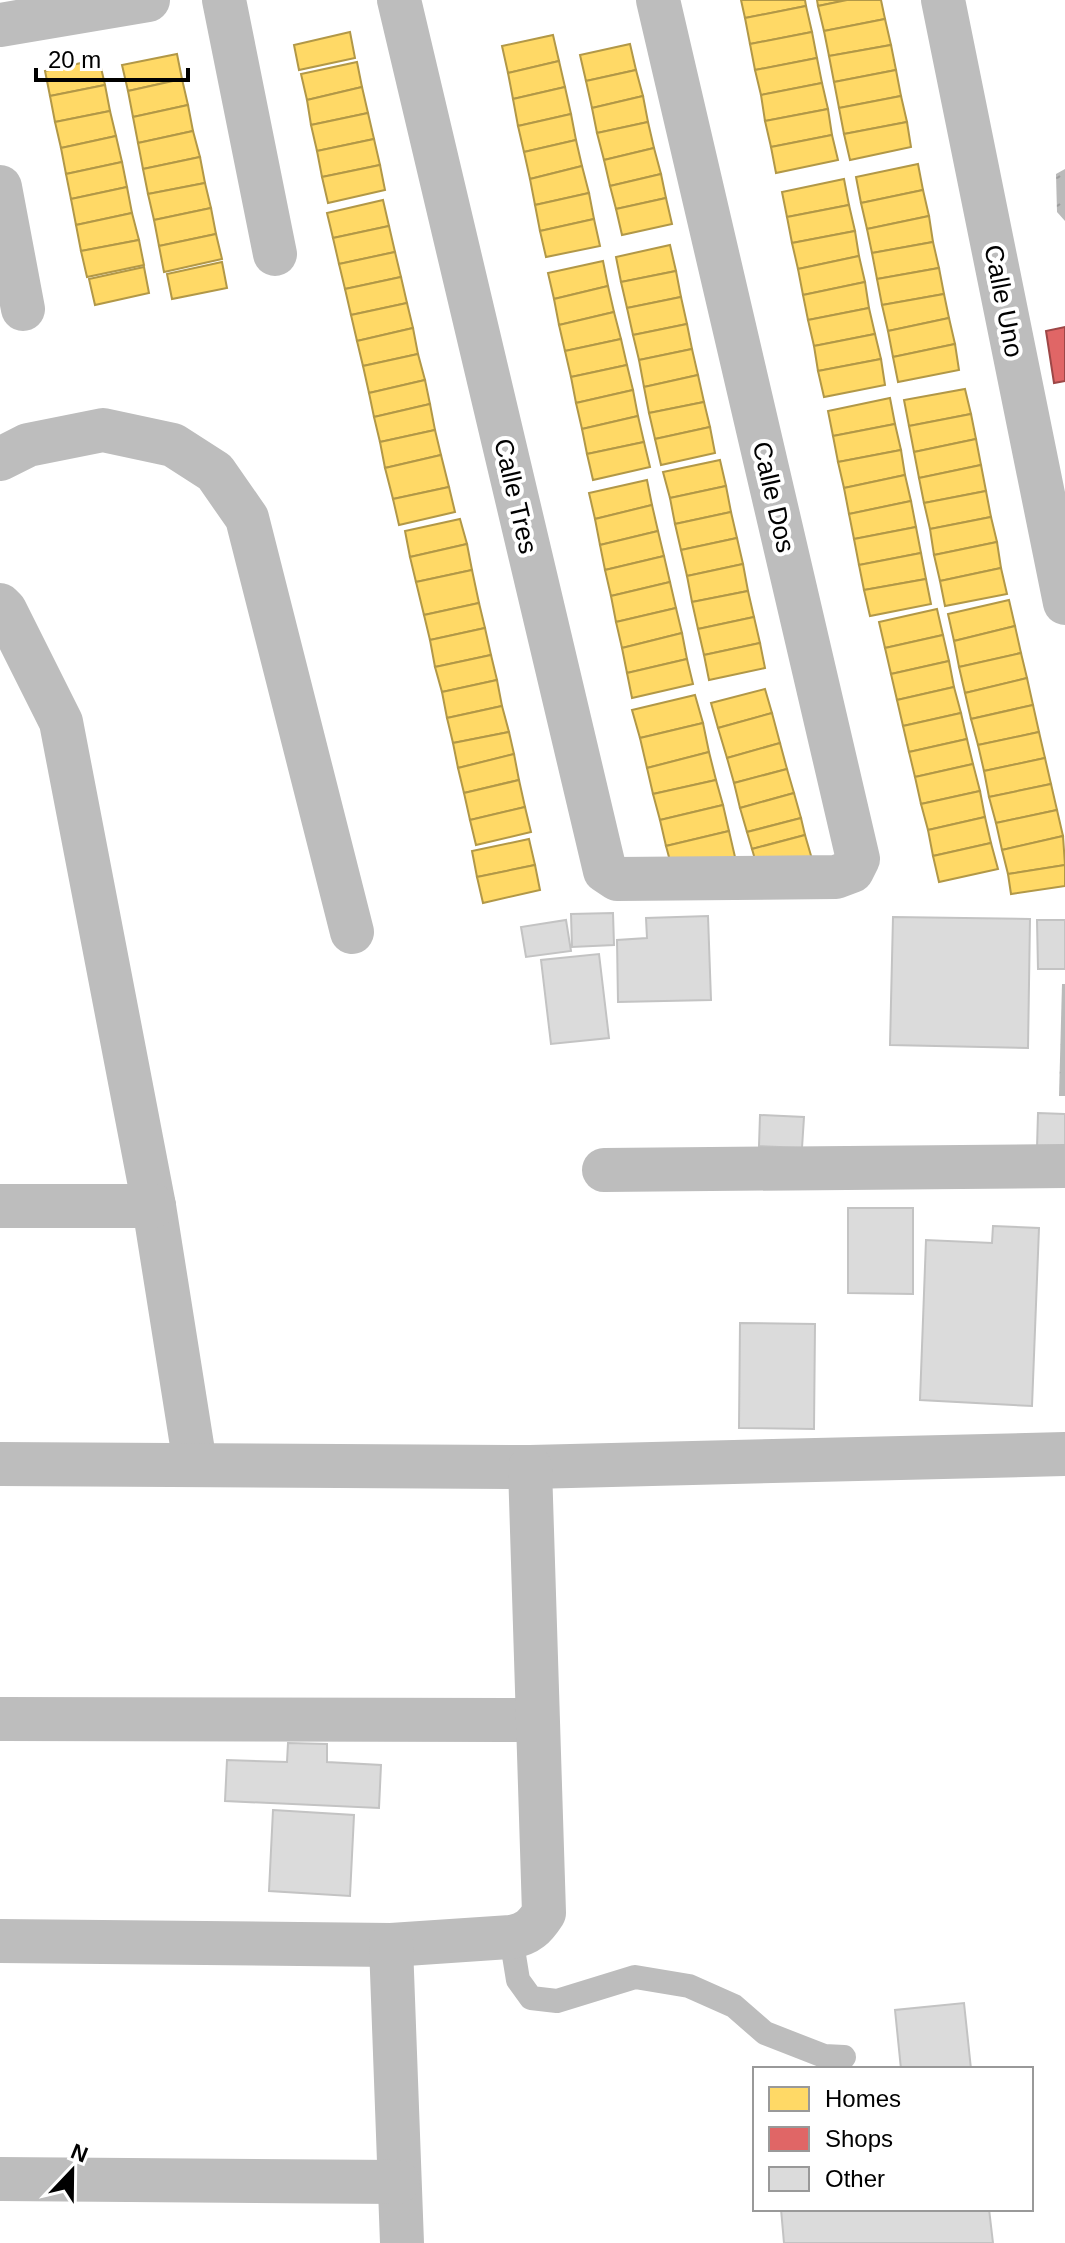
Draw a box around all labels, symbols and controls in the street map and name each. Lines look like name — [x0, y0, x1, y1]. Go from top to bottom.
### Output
scale bar — [36, 32, 188, 82]
text: 20 m — [48, 46, 101, 73]
street label: Calle Uno — [978, 242, 1030, 360]
street label: Calle Tres — [488, 436, 544, 556]
street label: Calle Dos — [747, 439, 801, 555]
legend — [753, 2067, 1033, 2211]
text: Homes — [825, 2085, 901, 2112]
text: Shops — [825, 2125, 893, 2152]
north arrow — [32, 2131, 112, 2211]
text: N — [67, 2138, 91, 2167]
text: Other — [825, 2165, 885, 2192]

